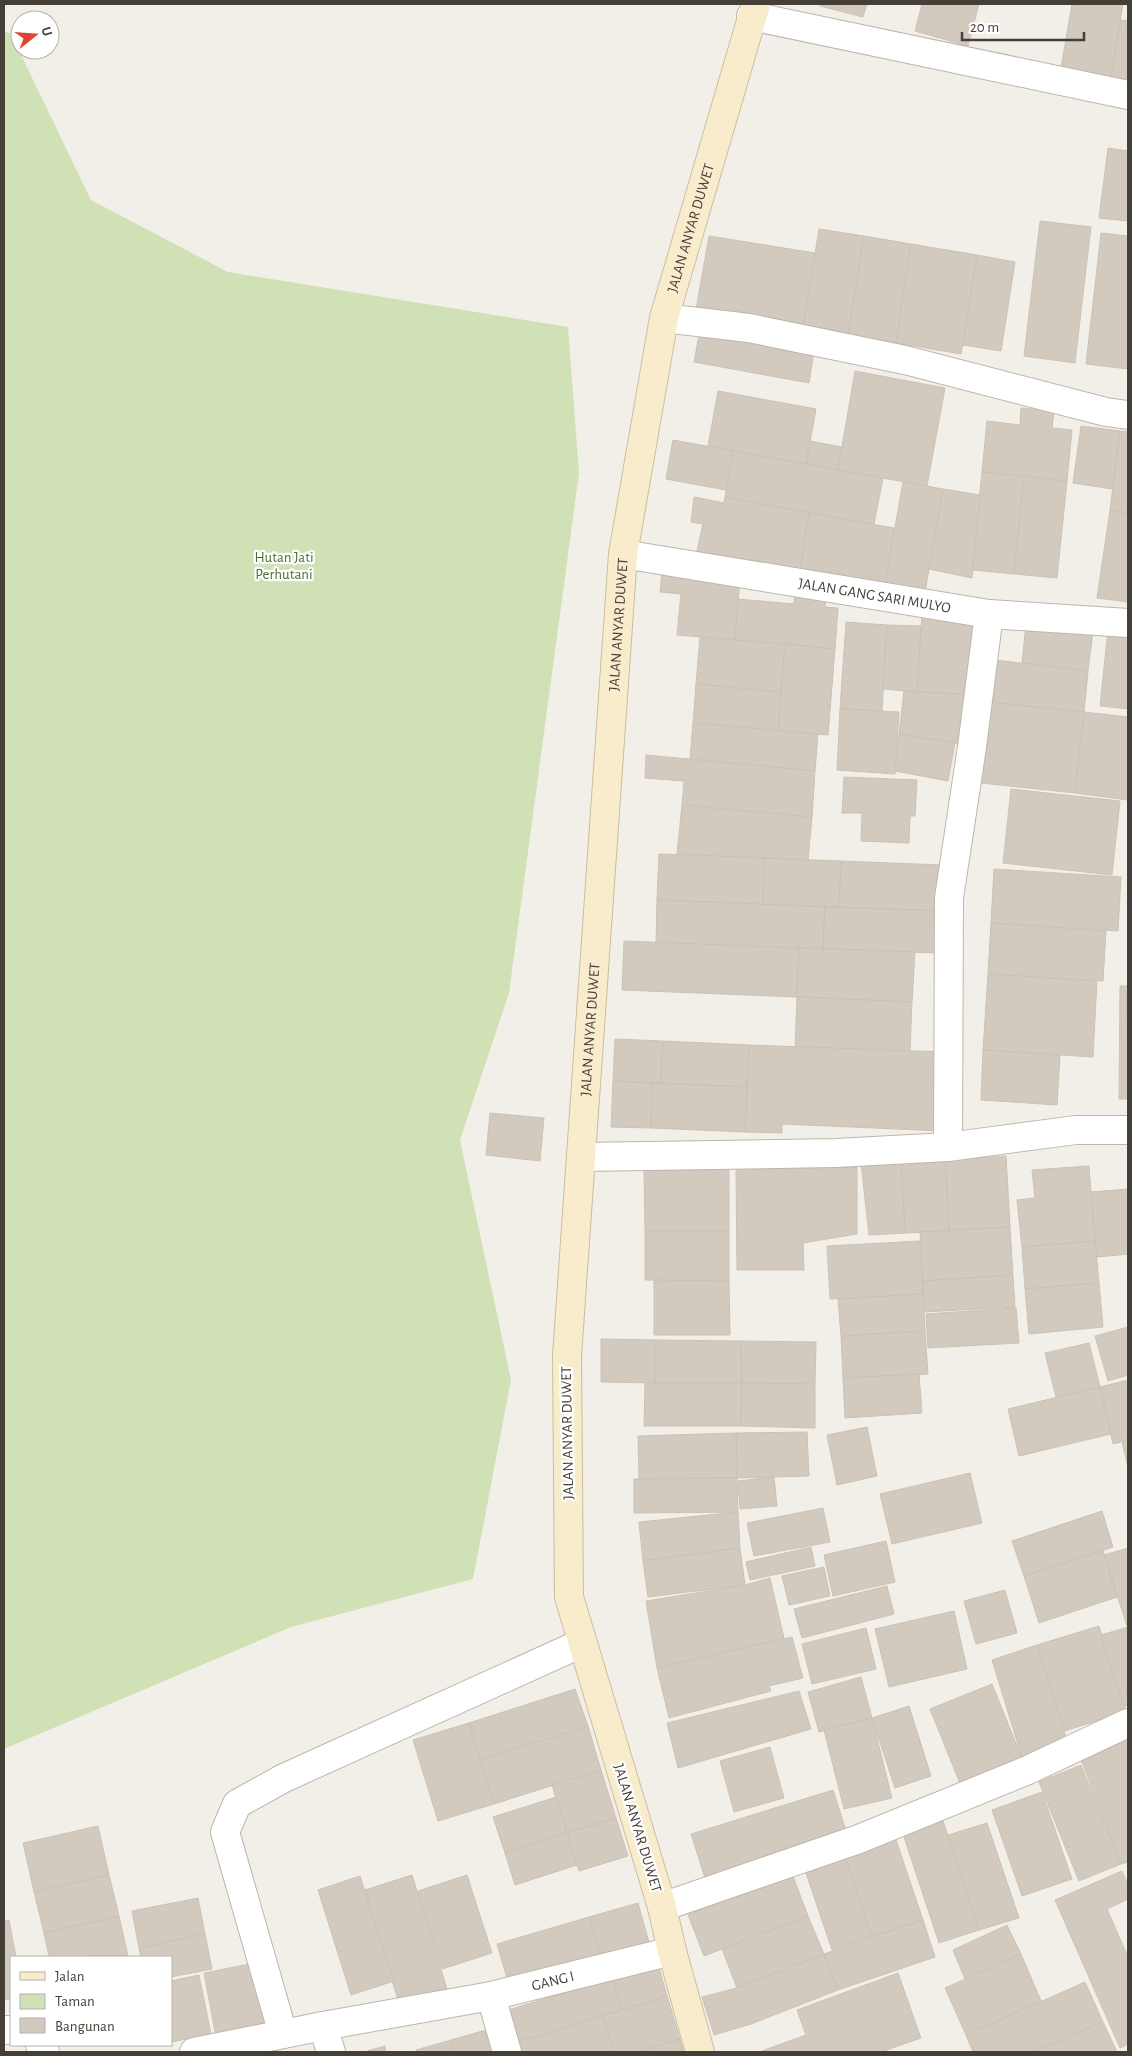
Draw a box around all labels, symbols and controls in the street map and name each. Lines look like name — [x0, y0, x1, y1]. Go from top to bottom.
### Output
north arrow — [10, 10, 60, 60]
scale bar — [962, 10, 1084, 42]
text: 20 m — [970, 20, 999, 35]
text: U — [38, 25, 54, 38]
street label: JALAN ANYAR DUWET — [665, 161, 717, 294]
park label: Hutan Jati Perhutani — [254, 550, 314, 582]
street label: JALAN ANYAR DUWET — [606, 557, 631, 692]
street label: JALAN GANG SARI MULYO — [797, 576, 952, 616]
street label: JALAN ANYAR DUWET — [578, 962, 602, 1097]
street label: JALAN ANYAR DUWET — [559, 1365, 576, 1500]
street label: JALAN ANYAR DUWET — [611, 1762, 664, 1895]
legend — [10, 1956, 172, 2046]
text: Jalan — [55, 1969, 85, 1984]
street label: GANG I — [530, 1969, 576, 1994]
text: Taman — [55, 1994, 95, 2009]
text: Bangunan — [55, 2019, 115, 2034]

